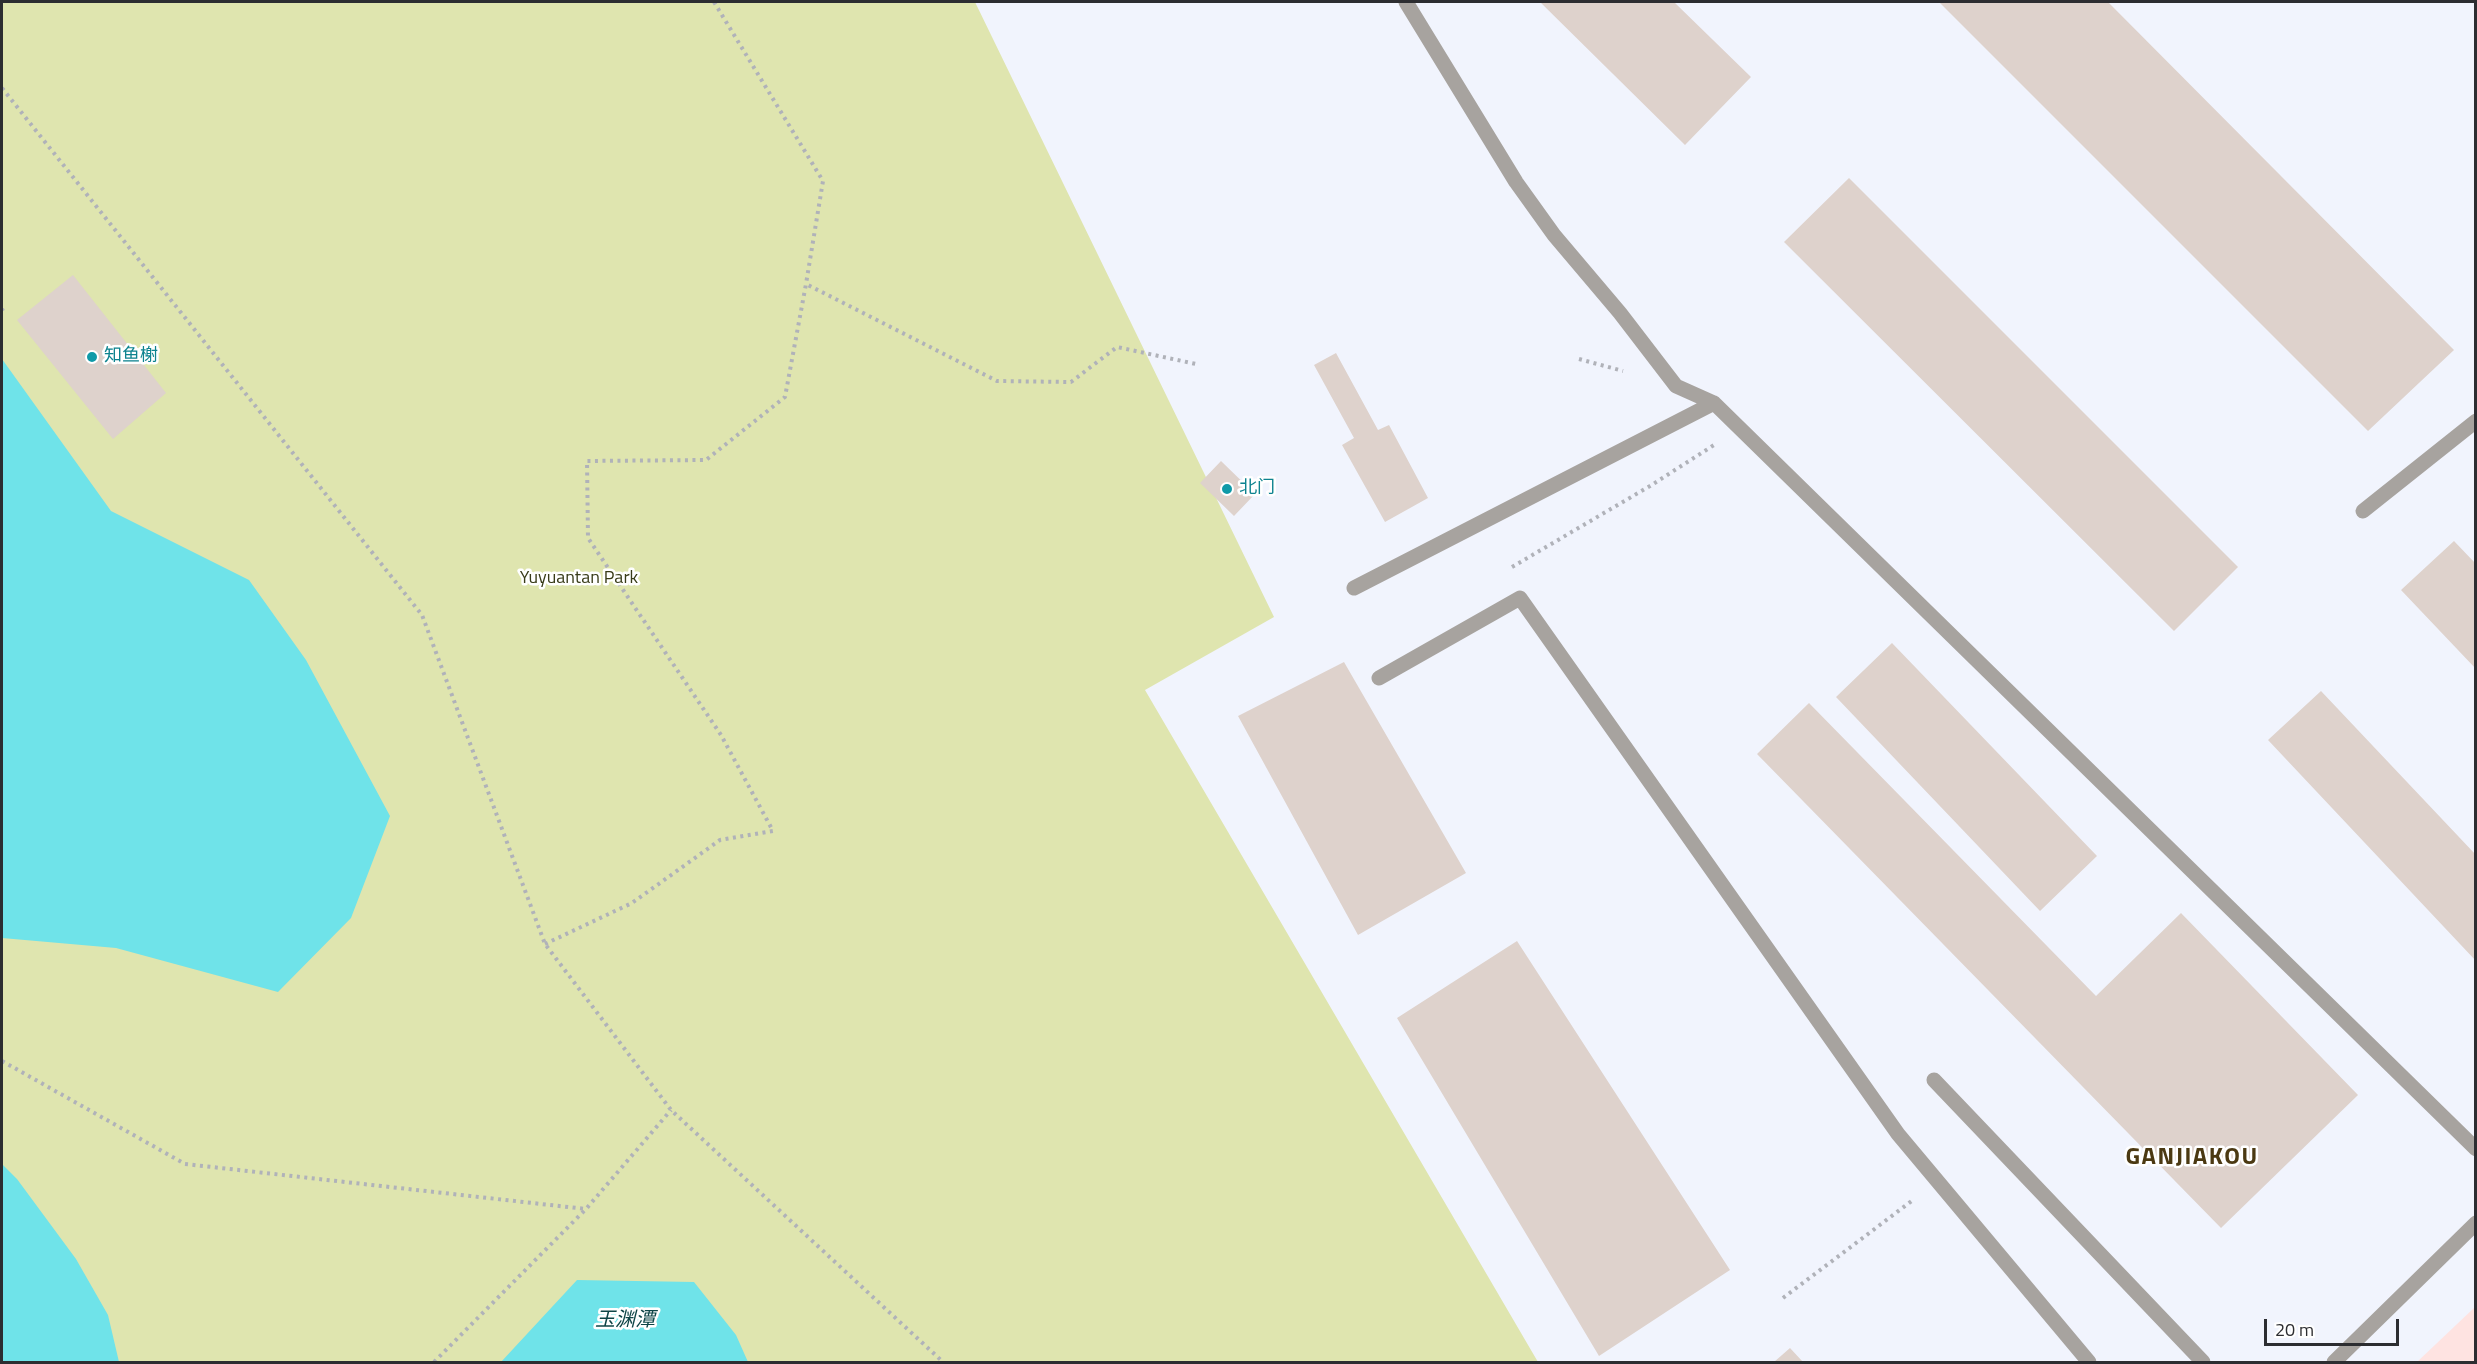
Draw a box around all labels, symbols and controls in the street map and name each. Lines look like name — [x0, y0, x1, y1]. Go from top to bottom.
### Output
place label: 知鱼榭 — [104, 346, 158, 368]
marker: 知鱼榭 — [85, 350, 99, 364]
place label: 北门 — [1239, 478, 1275, 500]
marker: 北门 — [1220, 482, 1234, 496]
park label: Yuyuantan Park — [520, 568, 638, 590]
district label: GANJIAKOU — [2125, 1144, 2259, 1172]
scale bar — [2267, 1307, 2402, 1345]
water label: 玉渊潭 — [595, 1309, 655, 1333]
text: 20 m — [2275, 1316, 2314, 1343]

